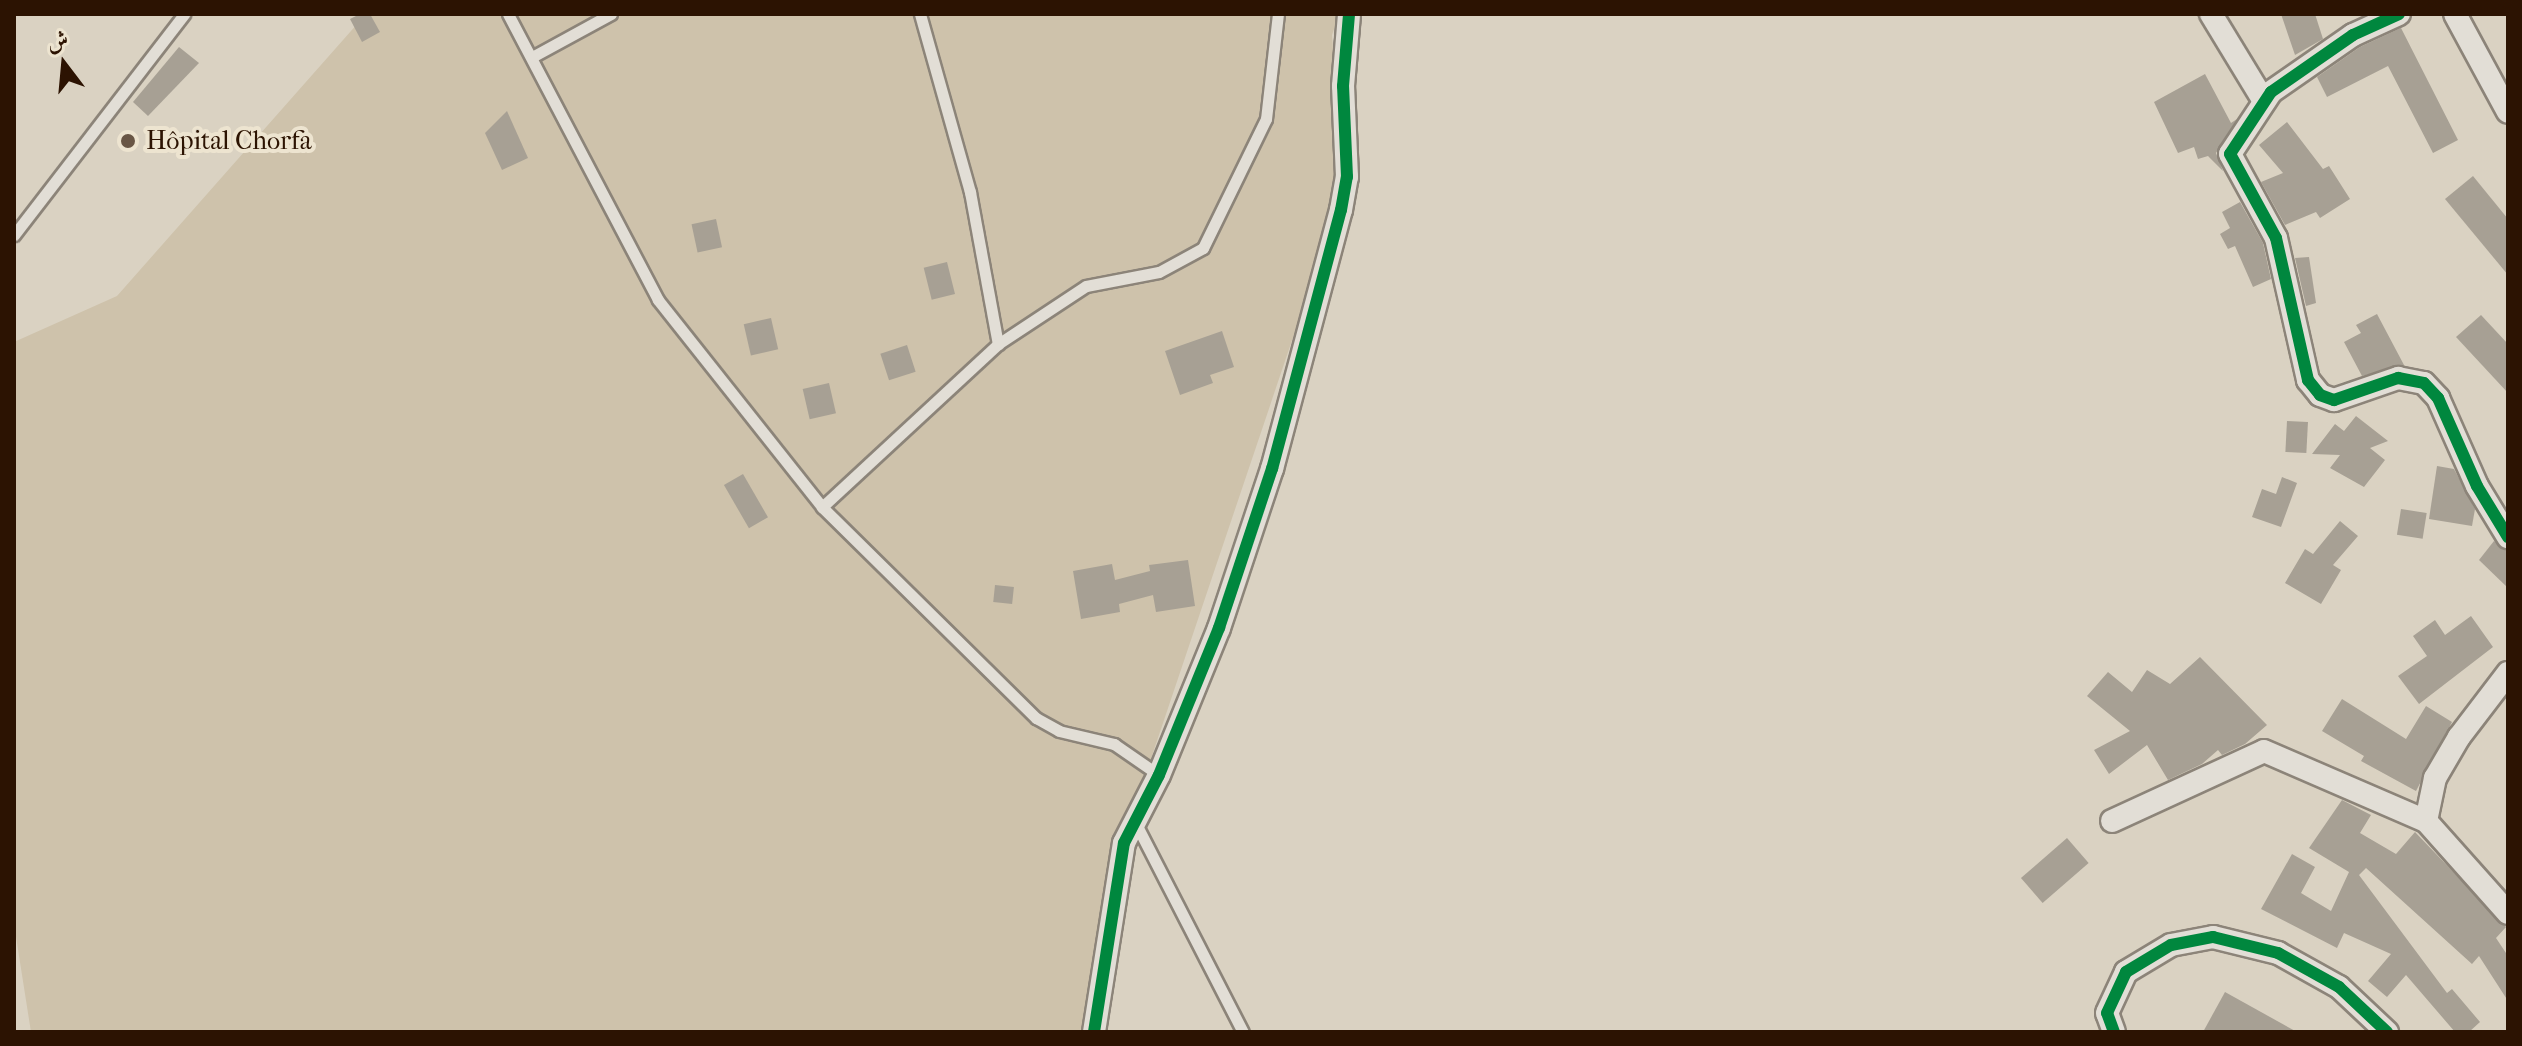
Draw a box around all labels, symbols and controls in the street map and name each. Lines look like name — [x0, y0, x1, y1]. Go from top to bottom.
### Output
north arrow — [24, 24, 104, 104]
text: ش — [43, 25, 71, 56]
place label: Hôpital Chorfa — [146, 125, 312, 157]
marker: Hôpital Chorfa — [117, 130, 139, 152]

